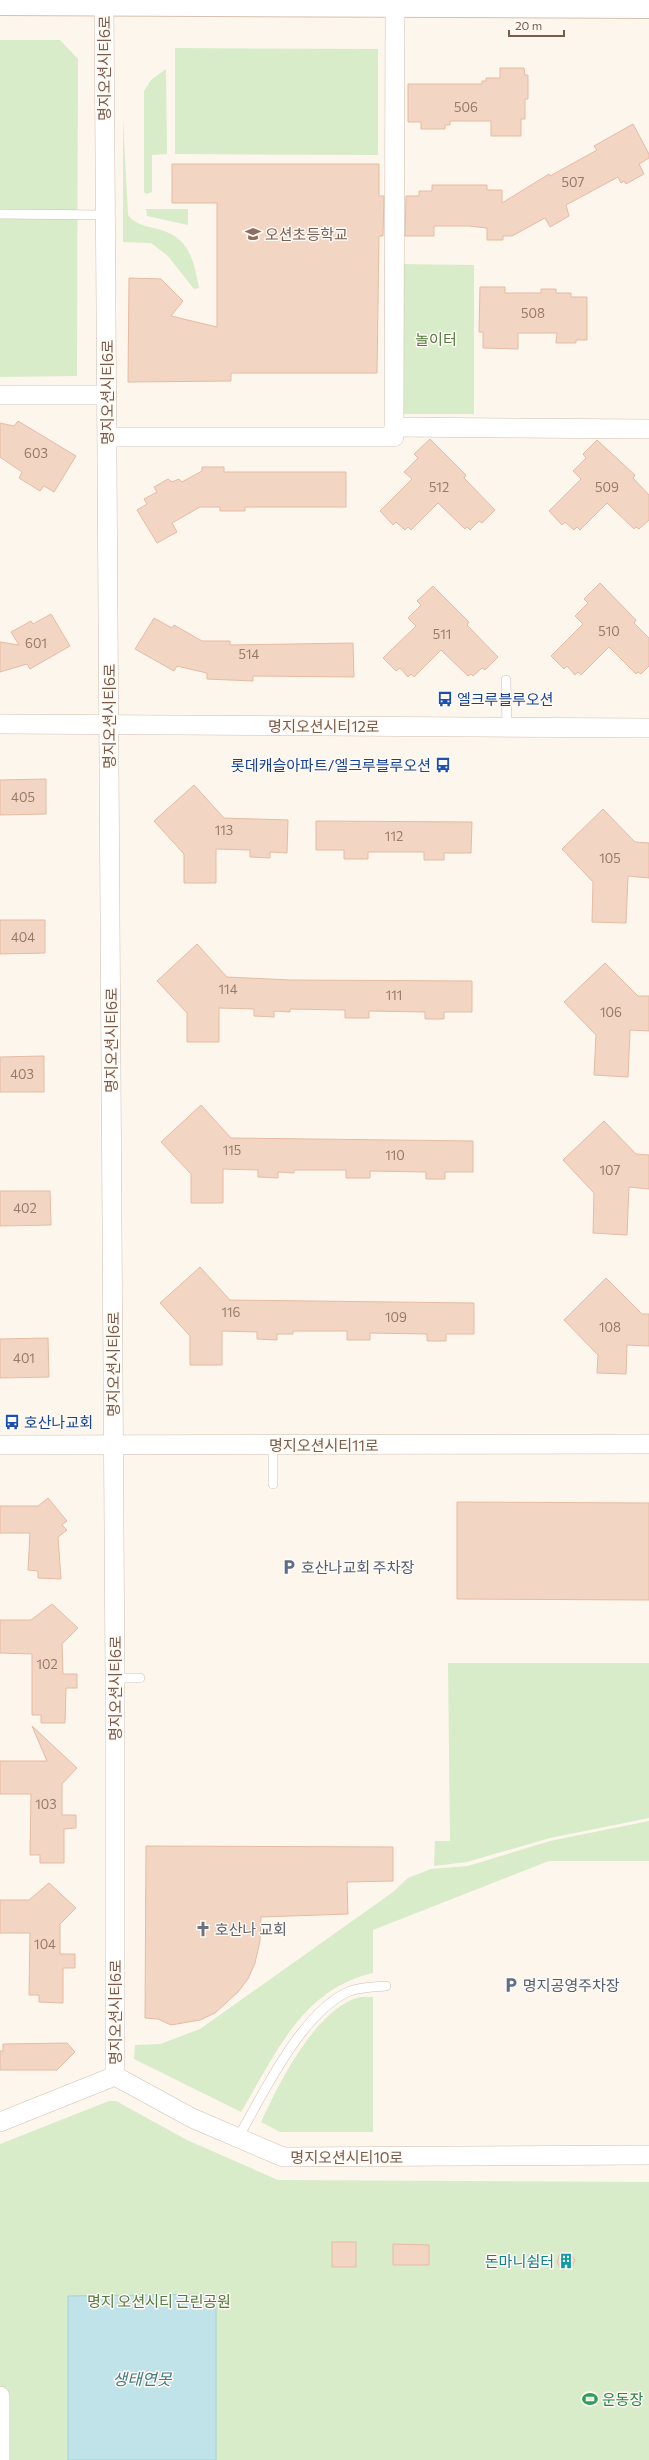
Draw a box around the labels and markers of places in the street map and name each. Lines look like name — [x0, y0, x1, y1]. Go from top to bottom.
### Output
school or university icon: 오션초등학교 — [244, 225, 262, 243]
place label: 오션초등학교 — [265, 225, 348, 243]
bus stop icon: 엘크루블루오션 — [436, 690, 454, 708]
place label: 엘크루블루오션 — [457, 690, 554, 708]
place label: 롯데캐슬아파트/엘크루블루오션 — [231, 756, 431, 774]
bus stop icon: 롯데캐슬아파트/엘크루블루오션 — [434, 756, 452, 774]
bus stop icon: 호산나교회 — [3, 1413, 21, 1431]
place label: 호산나교회 — [24, 1413, 93, 1431]
parking icon: 호산나교회 주차장 — [280, 1558, 298, 1576]
place label: 호산나교회 주차장 — [301, 1558, 414, 1576]
church icon: 호산나 교회 — [194, 1920, 212, 1938]
place label: 호산나 교회 — [215, 1920, 287, 1938]
parking icon: 명지공영주차장 — [502, 1976, 520, 1994]
place label: 명지공영주차장 — [523, 1976, 620, 1994]
place label: 돈마니쉼터 — [485, 2252, 554, 2270]
building icon: 돈마니쉼터 — [557, 2252, 575, 2270]
sports icon: 운동장 — [581, 2390, 599, 2408]
place label: 운동장 — [602, 2390, 644, 2408]

